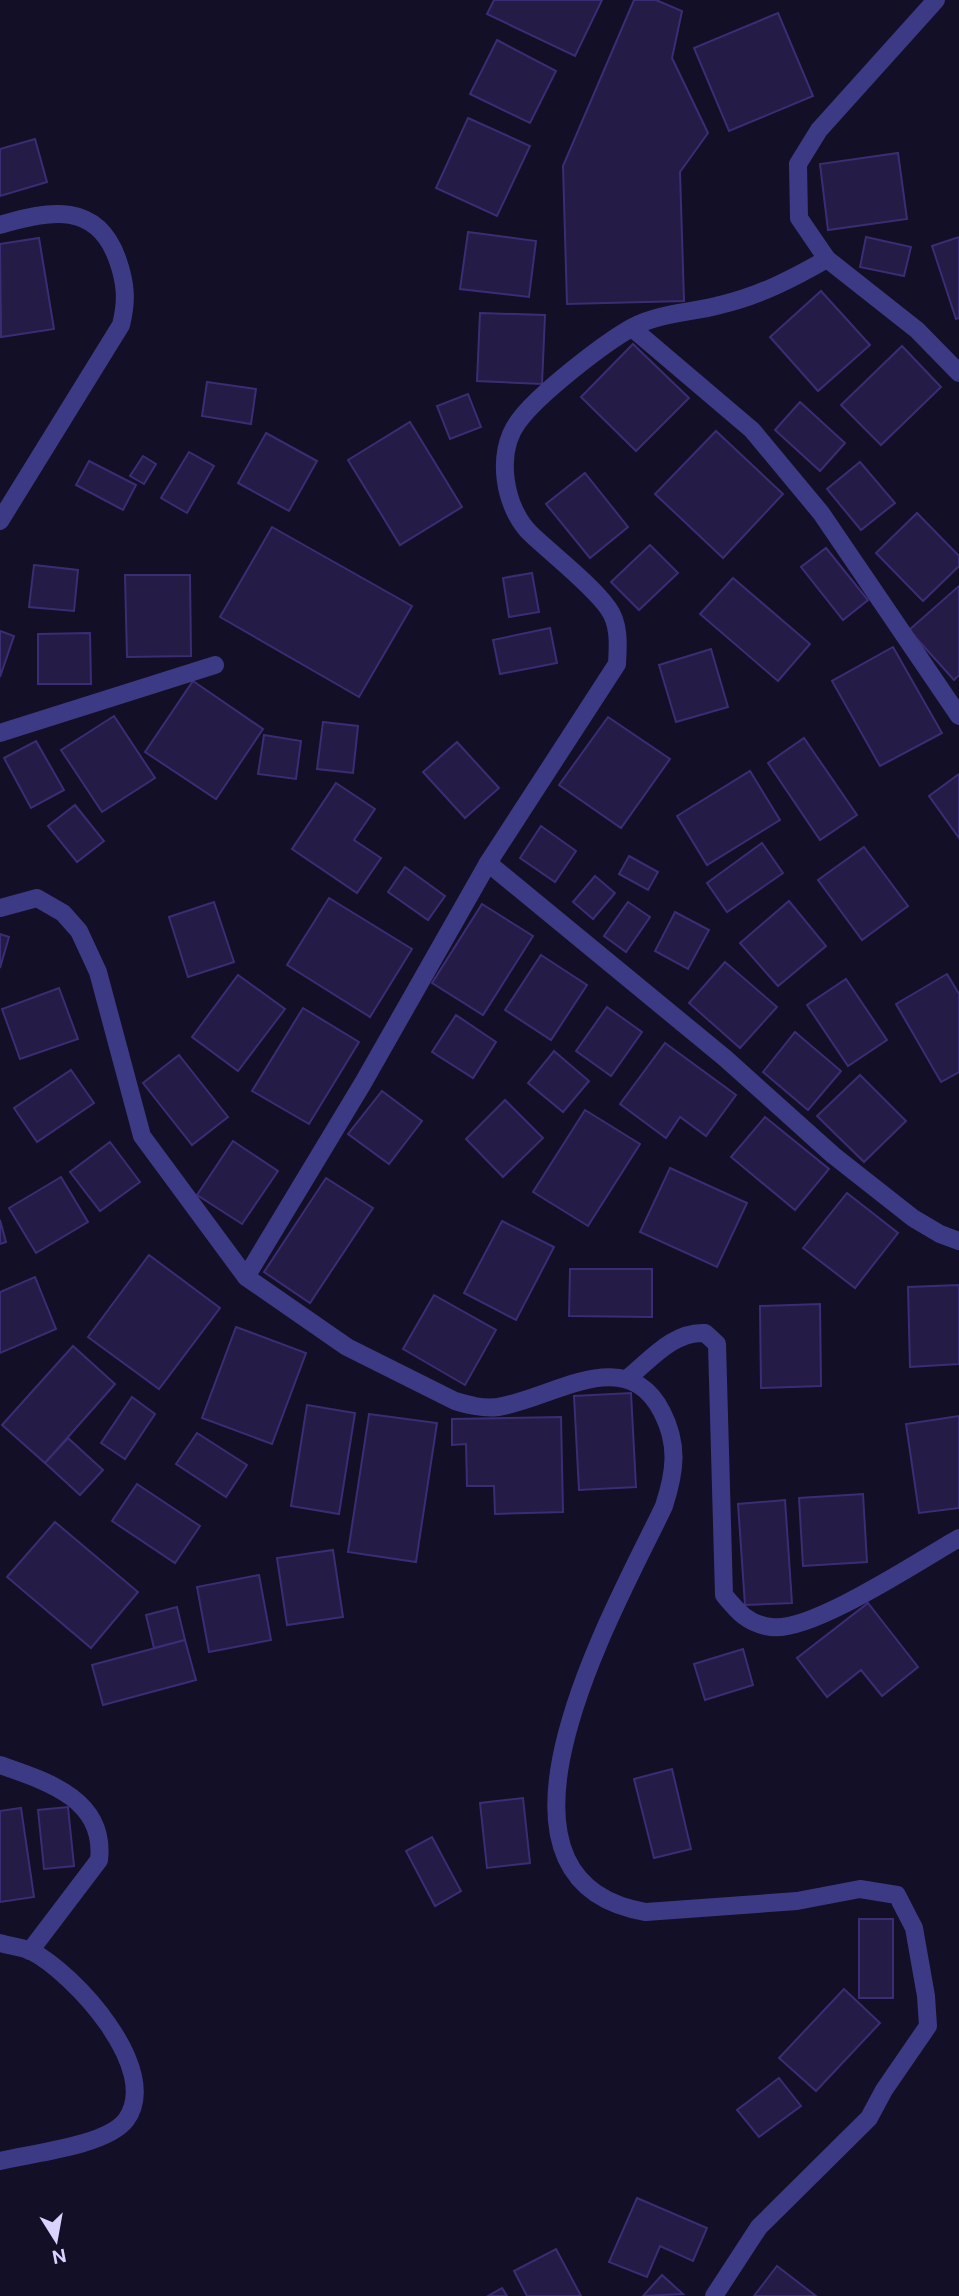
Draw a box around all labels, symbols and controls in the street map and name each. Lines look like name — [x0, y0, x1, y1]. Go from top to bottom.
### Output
north arrow — [21, 2205, 91, 2275]
text: N — [50, 2243, 68, 2270]

